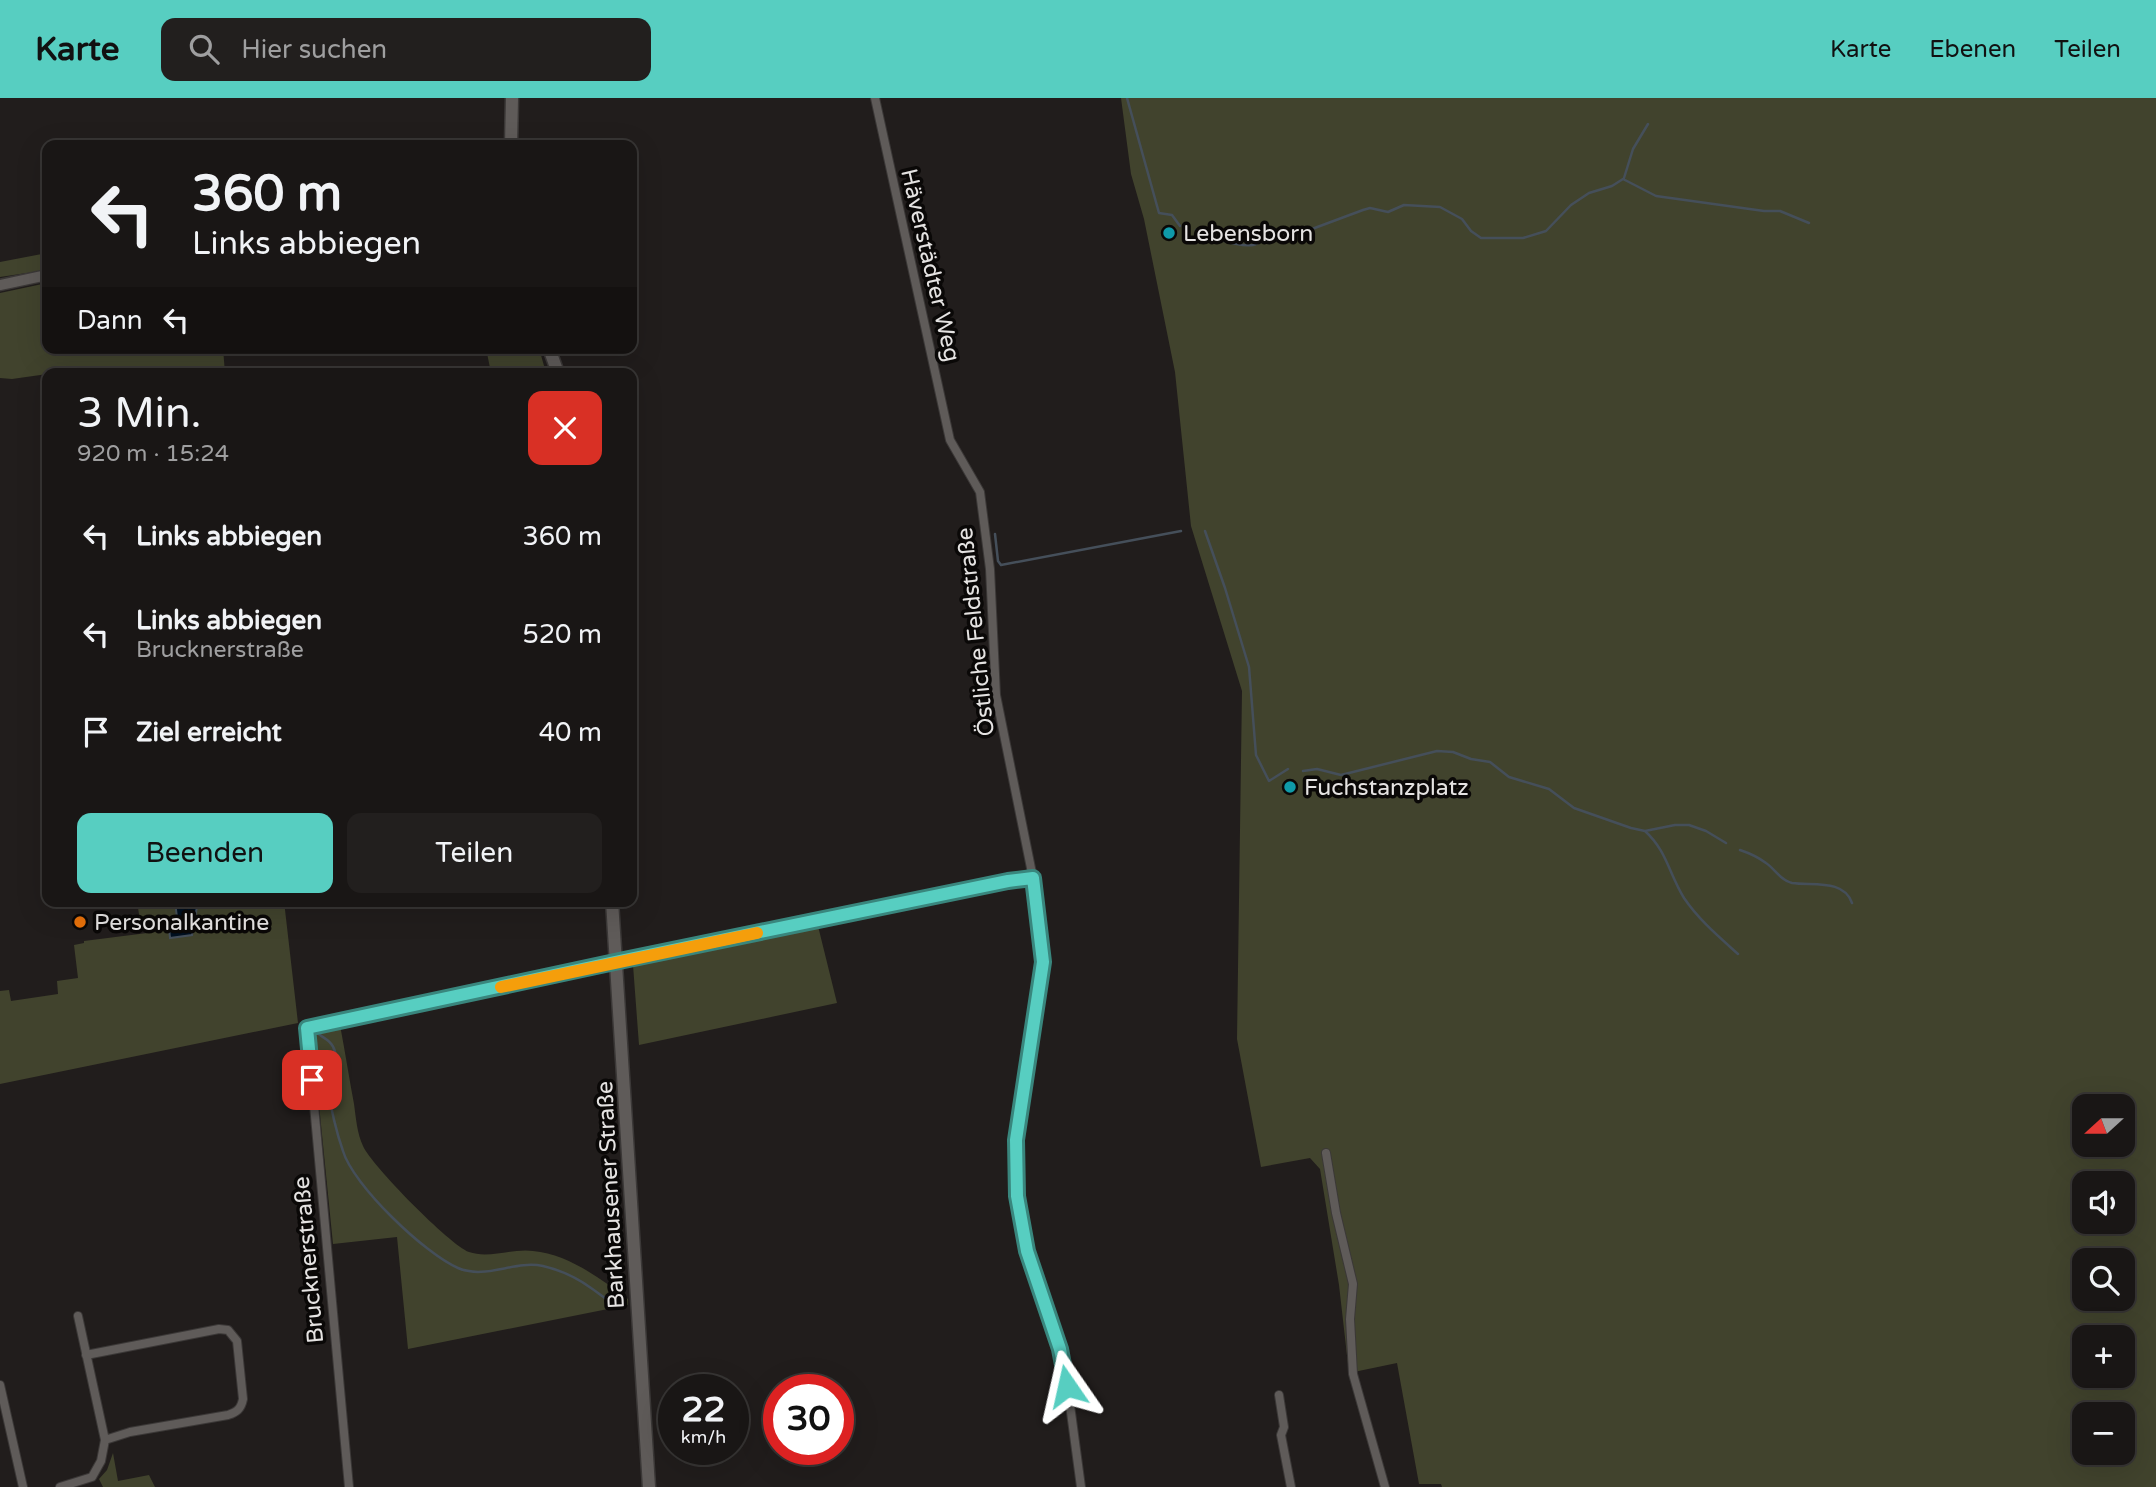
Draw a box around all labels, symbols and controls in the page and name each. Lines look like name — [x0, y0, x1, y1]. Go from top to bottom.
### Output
search box — [161, 18, 651, 81]
text: Karte — [35, 30, 119, 69]
icon: search — [185, 30, 223, 68]
text: Hier suchen — [241, 34, 387, 65]
text: Karte — [1830, 35, 1891, 64]
text: Ebenen — [1929, 35, 2016, 64]
text: Teilen — [2054, 35, 2121, 64]
text: 360 m — [192, 165, 342, 224]
street label: Häverstädter Weg — [894, 166, 966, 364]
icon: left — [77, 168, 168, 259]
place label: Lebensborn — [1183, 220, 1313, 248]
text: Links abbiegen — [192, 225, 421, 263]
marker: Lebensborn — [1161, 225, 1177, 241]
icon: left — [157, 301, 195, 339]
text: Dann — [77, 305, 143, 336]
text: 3 Min. — [77, 388, 201, 439]
button: close — [528, 391, 602, 465]
text: 920 m · 15:24 — [77, 440, 229, 468]
icon: left — [77, 517, 115, 555]
text: Links abbiegen — [136, 521, 322, 552]
text: 360 m — [522, 521, 602, 552]
street label: Östliche Feldstraße — [951, 526, 1001, 738]
text: Links abbiegen — [136, 605, 322, 636]
icon: left — [77, 615, 115, 653]
text: 520 m — [522, 619, 602, 650]
text: Brucknerstraße — [136, 636, 304, 664]
icon: arrive — [77, 713, 115, 751]
text: Ziel erreicht — [136, 717, 282, 748]
text: 40 m — [539, 717, 602, 748]
place label: Fuchstanzplatz — [1304, 774, 1469, 802]
marker: Fuchstanzplatz — [1282, 779, 1298, 795]
button: Beenden — [77, 813, 333, 893]
button: Teilen — [347, 813, 602, 893]
place label: Personalkantine — [94, 909, 269, 937]
marker: Personalkantine — [72, 914, 88, 930]
pin — [282, 1050, 342, 1110]
icon: arrive — [293, 1061, 331, 1099]
street label: Barkhausener Straße — [591, 1080, 631, 1310]
north arrow — [2072, 1094, 2135, 1157]
map controls — [2072, 1094, 2135, 1465]
button: sound — [2072, 1171, 2135, 1234]
street label: Brucknerstraße — [288, 1175, 330, 1345]
button: search — [2072, 1248, 2135, 1311]
button: + — [2072, 1325, 2135, 1388]
position arrow — [1030, 1349, 1104, 1423]
speed limit sign: 30 — [763, 1374, 854, 1465]
text: 22 — [682, 1389, 725, 1431]
button: − — [2072, 1402, 2135, 1465]
text: km/h — [681, 1426, 726, 1448]

